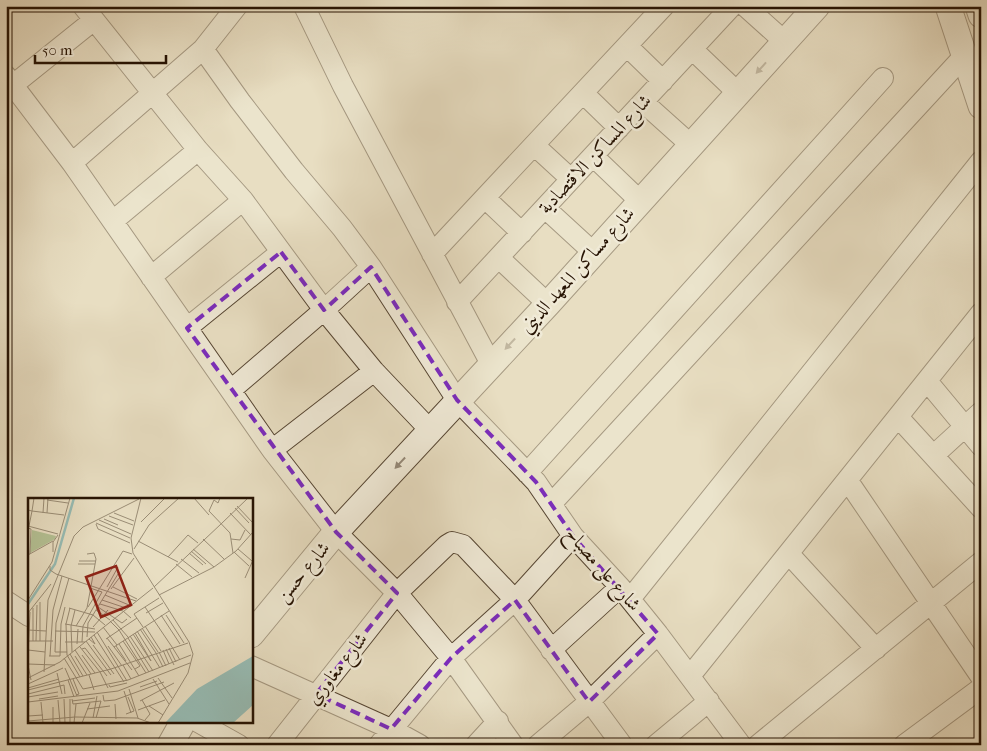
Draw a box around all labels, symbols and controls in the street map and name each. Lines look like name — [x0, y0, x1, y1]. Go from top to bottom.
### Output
scale bar — [35, 32, 166, 64]
text: 50 m — [42, 41, 73, 59]
one-way arrow — [755, 62, 767, 74]
street label: شارع المساكن الاقتصادية — [534, 90, 659, 221]
street label: شارع مساكن المعهد الديني — [515, 203, 644, 341]
one-way arrow — [504, 337, 516, 349]
one-way arrow — [394, 457, 406, 469]
inset map — [28, 498, 252, 724]
street label: شارع على مصباح — [556, 523, 645, 619]
street label: شارع حسن — [271, 537, 338, 609]
street label: شارع مغاوري — [302, 629, 375, 712]

